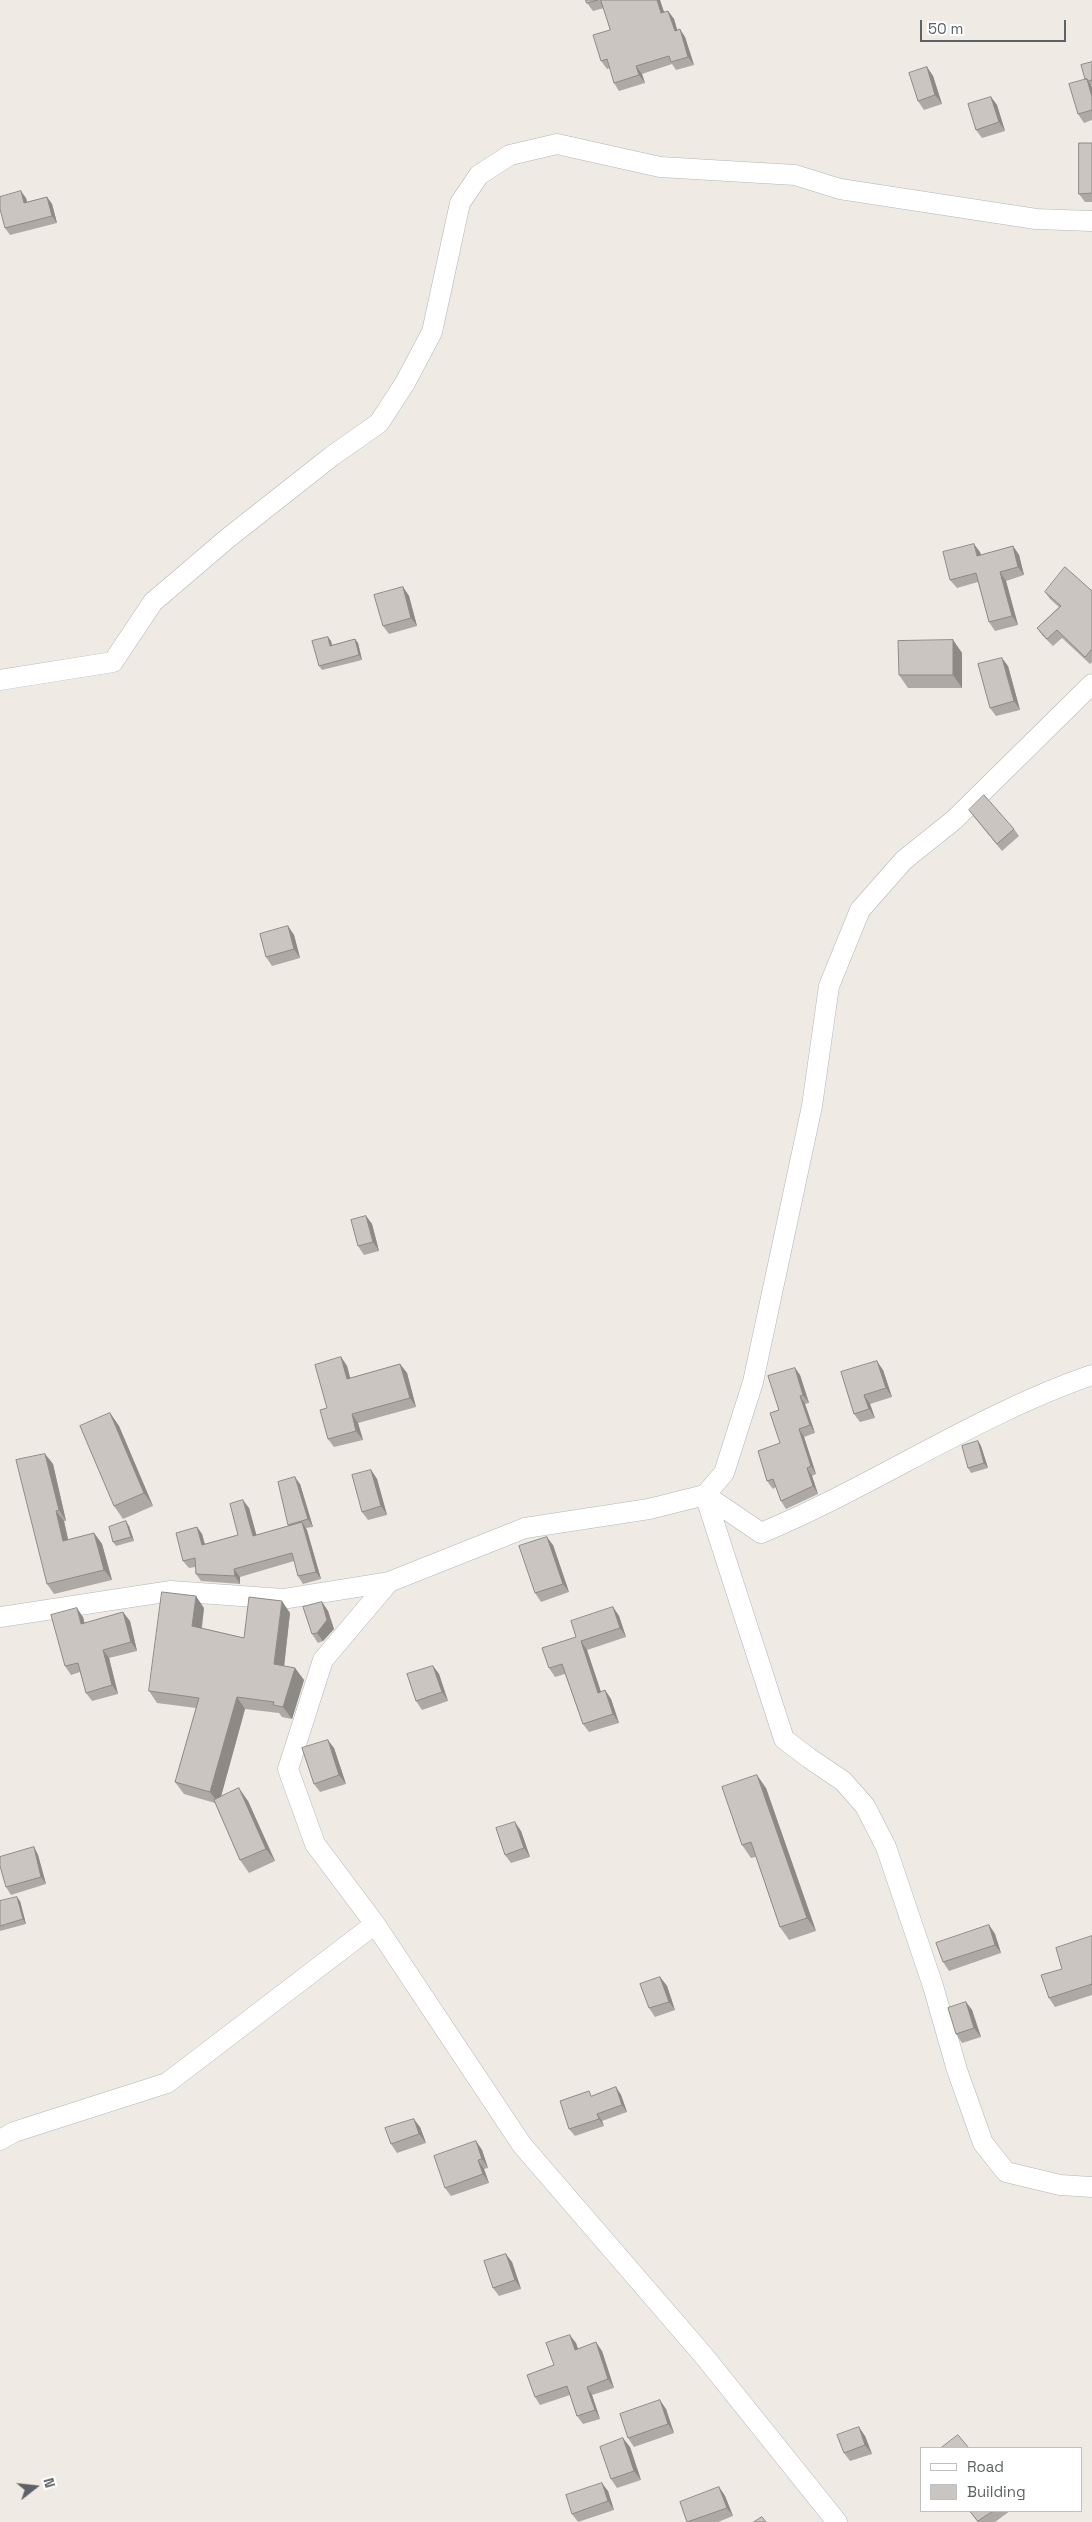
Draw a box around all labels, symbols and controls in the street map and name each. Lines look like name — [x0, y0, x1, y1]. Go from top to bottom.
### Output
scale bar — [922, 10, 1068, 42]
text: 50 m — [928, 19, 963, 38]
legend — [920, 2447, 1082, 2512]
text: Road — [967, 2457, 1004, 2476]
north arrow — [10, 2462, 60, 2512]
text: N — [39, 2476, 59, 2490]
text: Building — [967, 2482, 1026, 2501]

